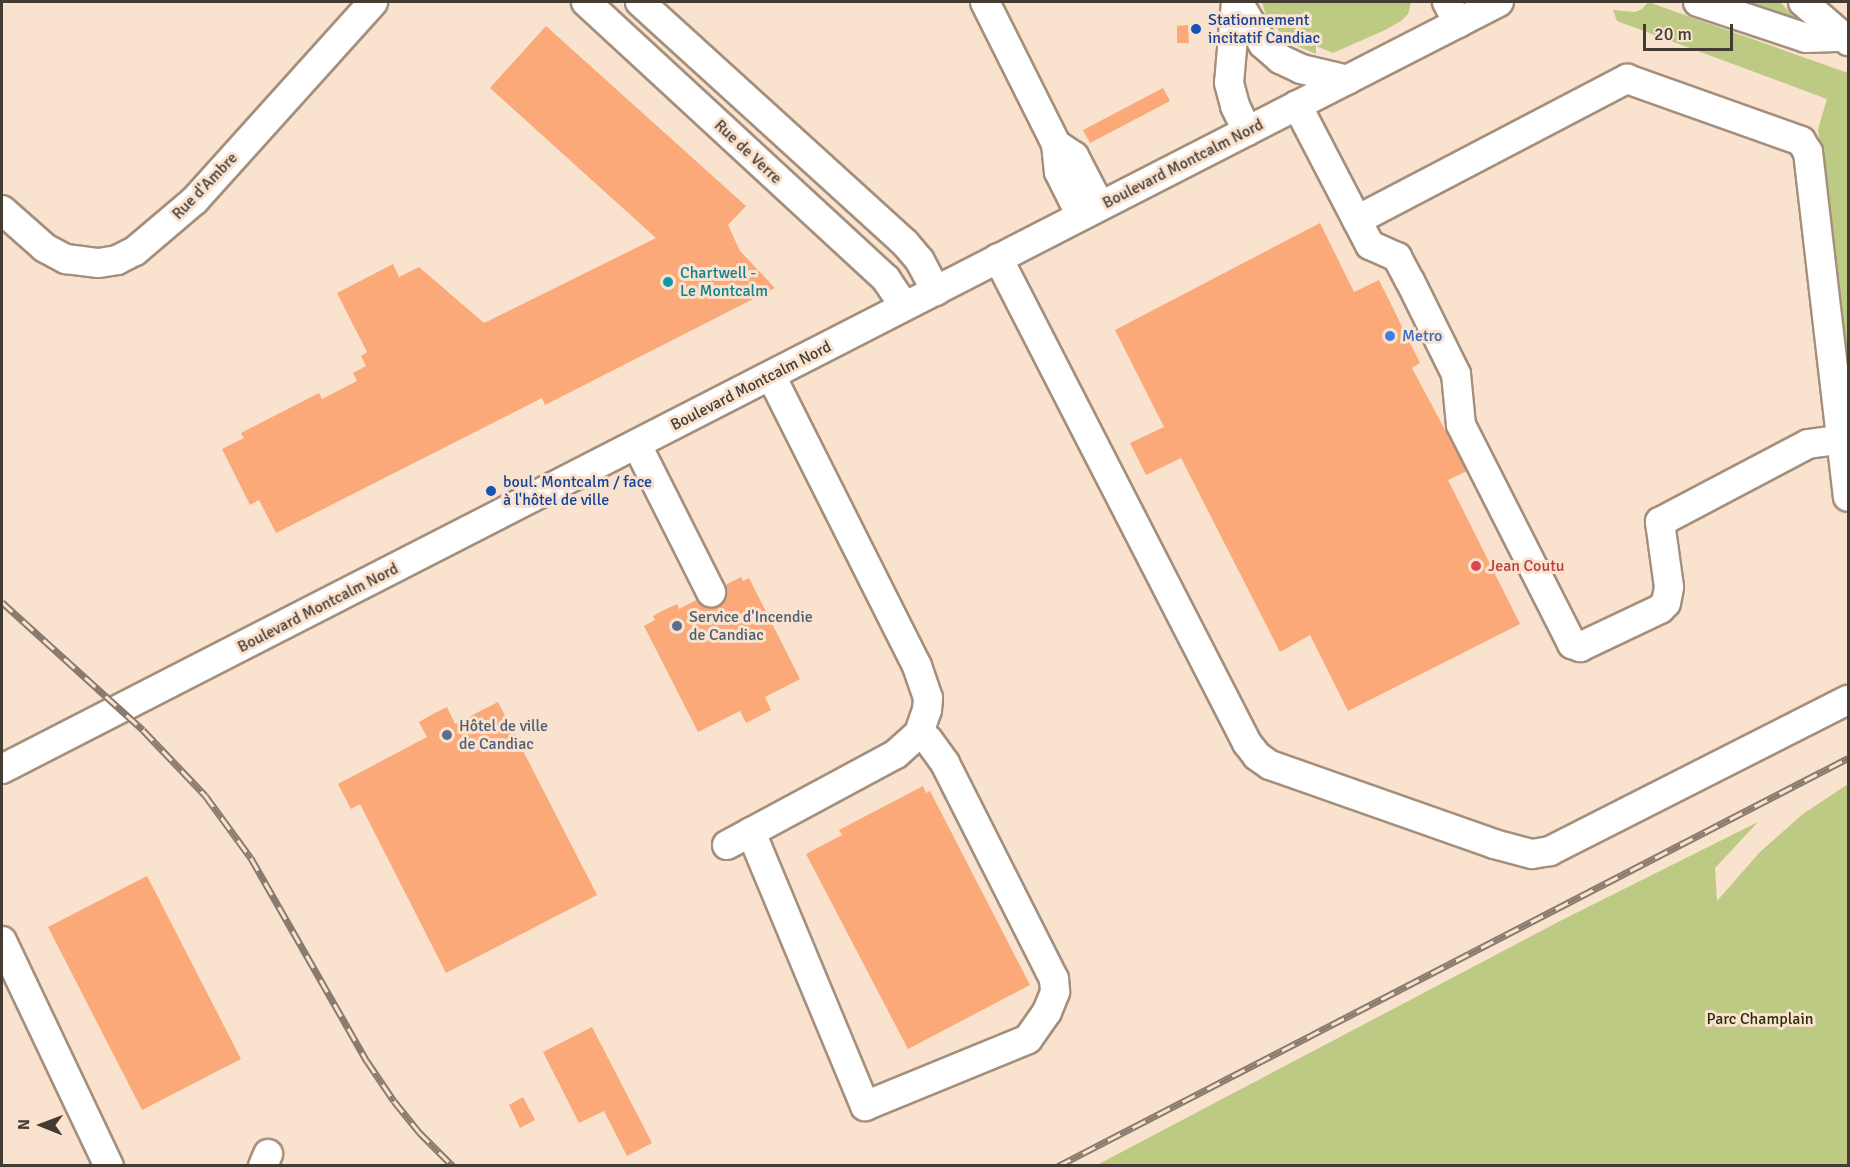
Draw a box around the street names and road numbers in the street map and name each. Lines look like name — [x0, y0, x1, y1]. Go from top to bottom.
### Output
street label: Boulevard Montcalm Nord — [1099, 115, 1267, 213]
street label: Rue de Verre — [710, 116, 786, 188]
street label: Rue d'Ambre — [168, 148, 242, 224]
street label: Boulevard Montcalm Nord — [667, 337, 835, 435]
street label: Boulevard Montcalm Nord — [234, 559, 402, 657]

